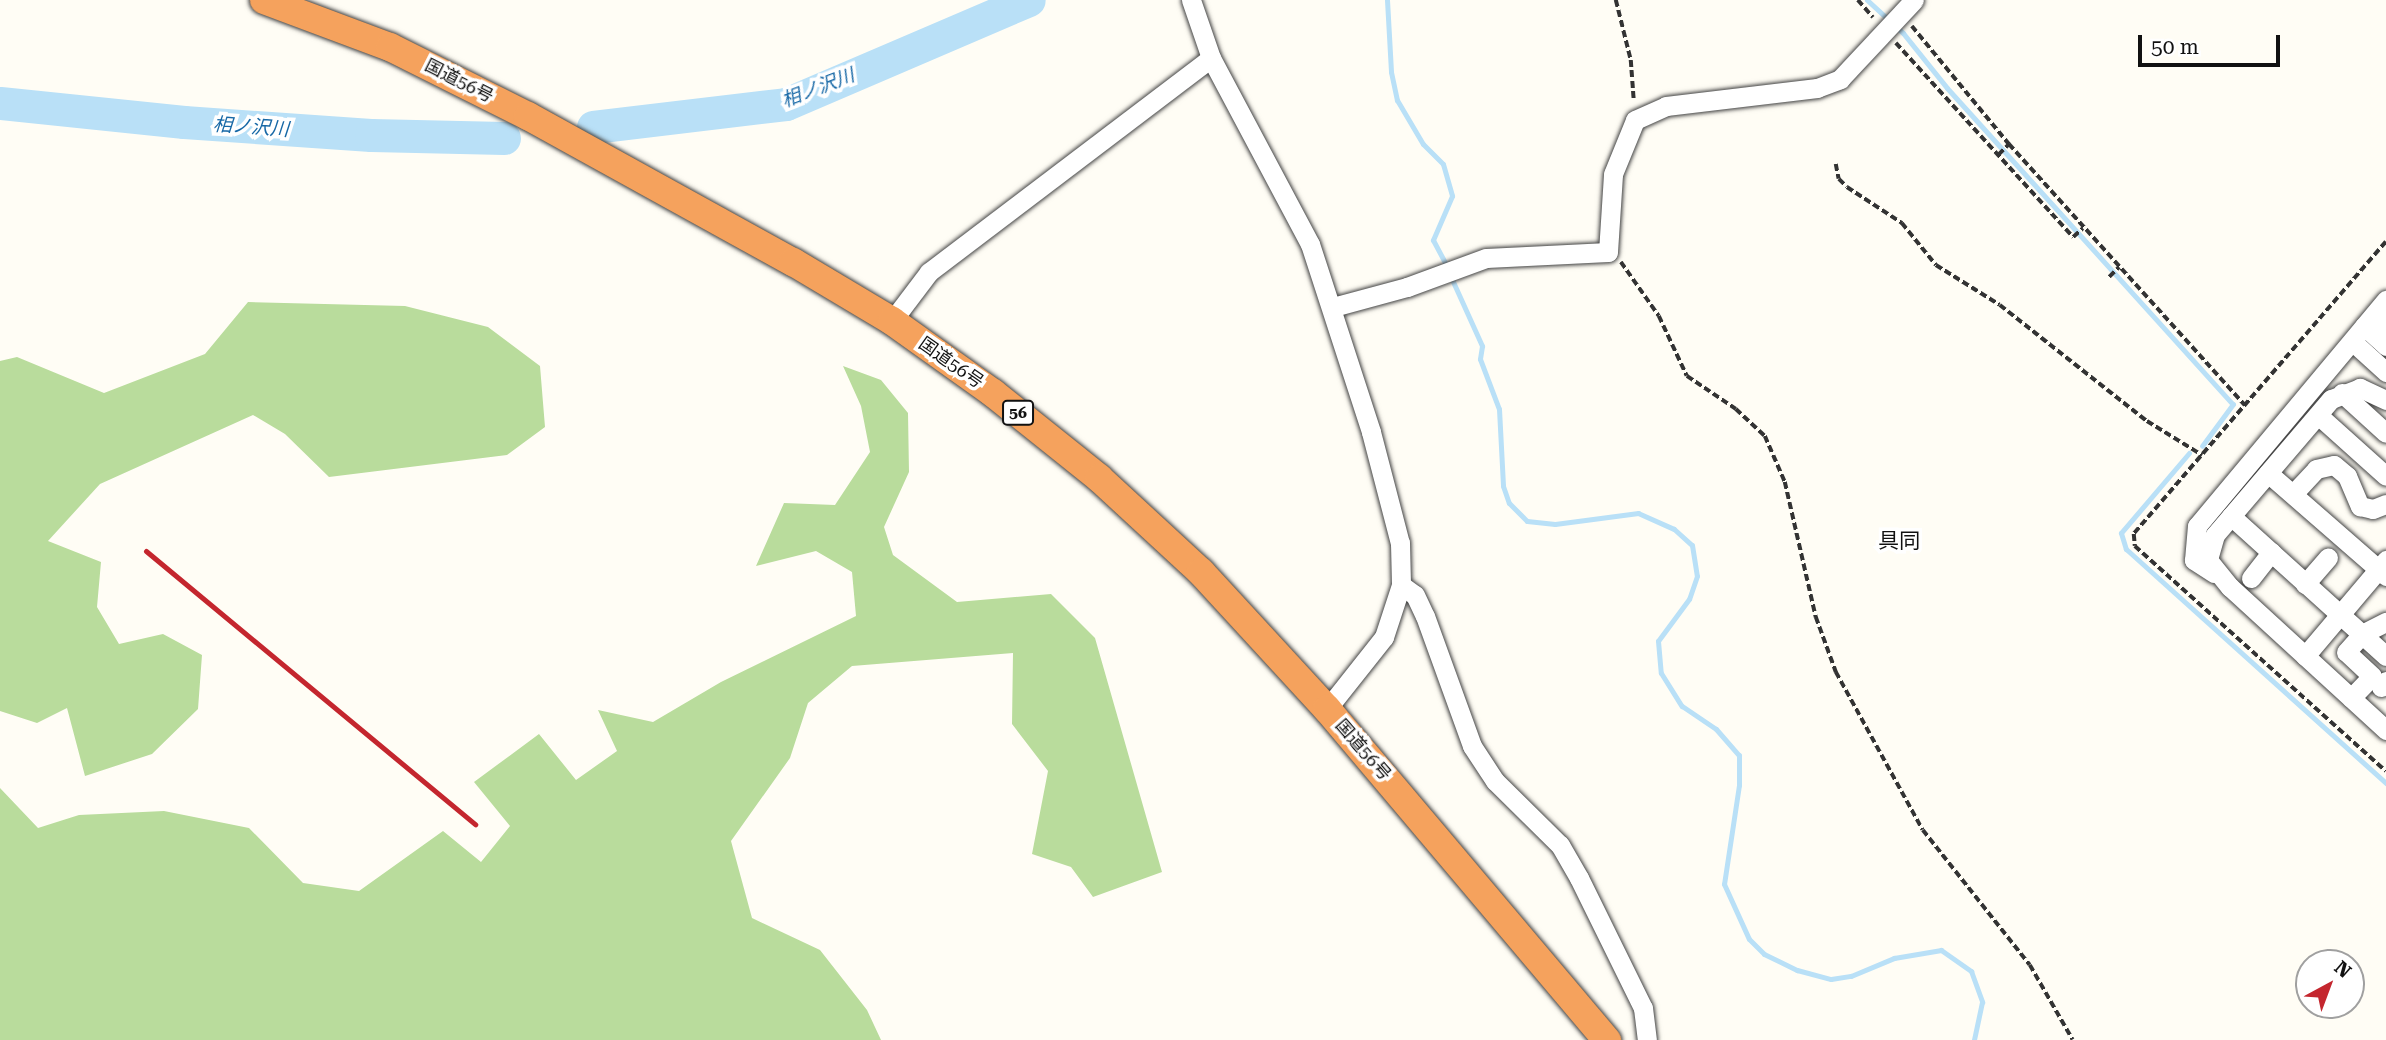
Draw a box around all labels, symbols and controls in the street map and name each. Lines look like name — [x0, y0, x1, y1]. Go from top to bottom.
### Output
scale bar — [2141, 21, 2283, 65]
text: 50 m — [2151, 35, 2199, 59]
street label: 国道56号 — [421, 55, 497, 107]
water label: 相ノ沢川 — [778, 64, 858, 112]
water label: 相ノ沢川 — [212, 113, 290, 141]
street label: 国道56号 — [914, 333, 988, 393]
road number: 56 — [1000, 400, 1036, 426]
district label: 具同 — [1878, 528, 1920, 554]
street label: 国道56号 — [1331, 715, 1395, 785]
north arrow — [2295, 949, 2365, 1019]
text: N — [2330, 956, 2356, 983]

